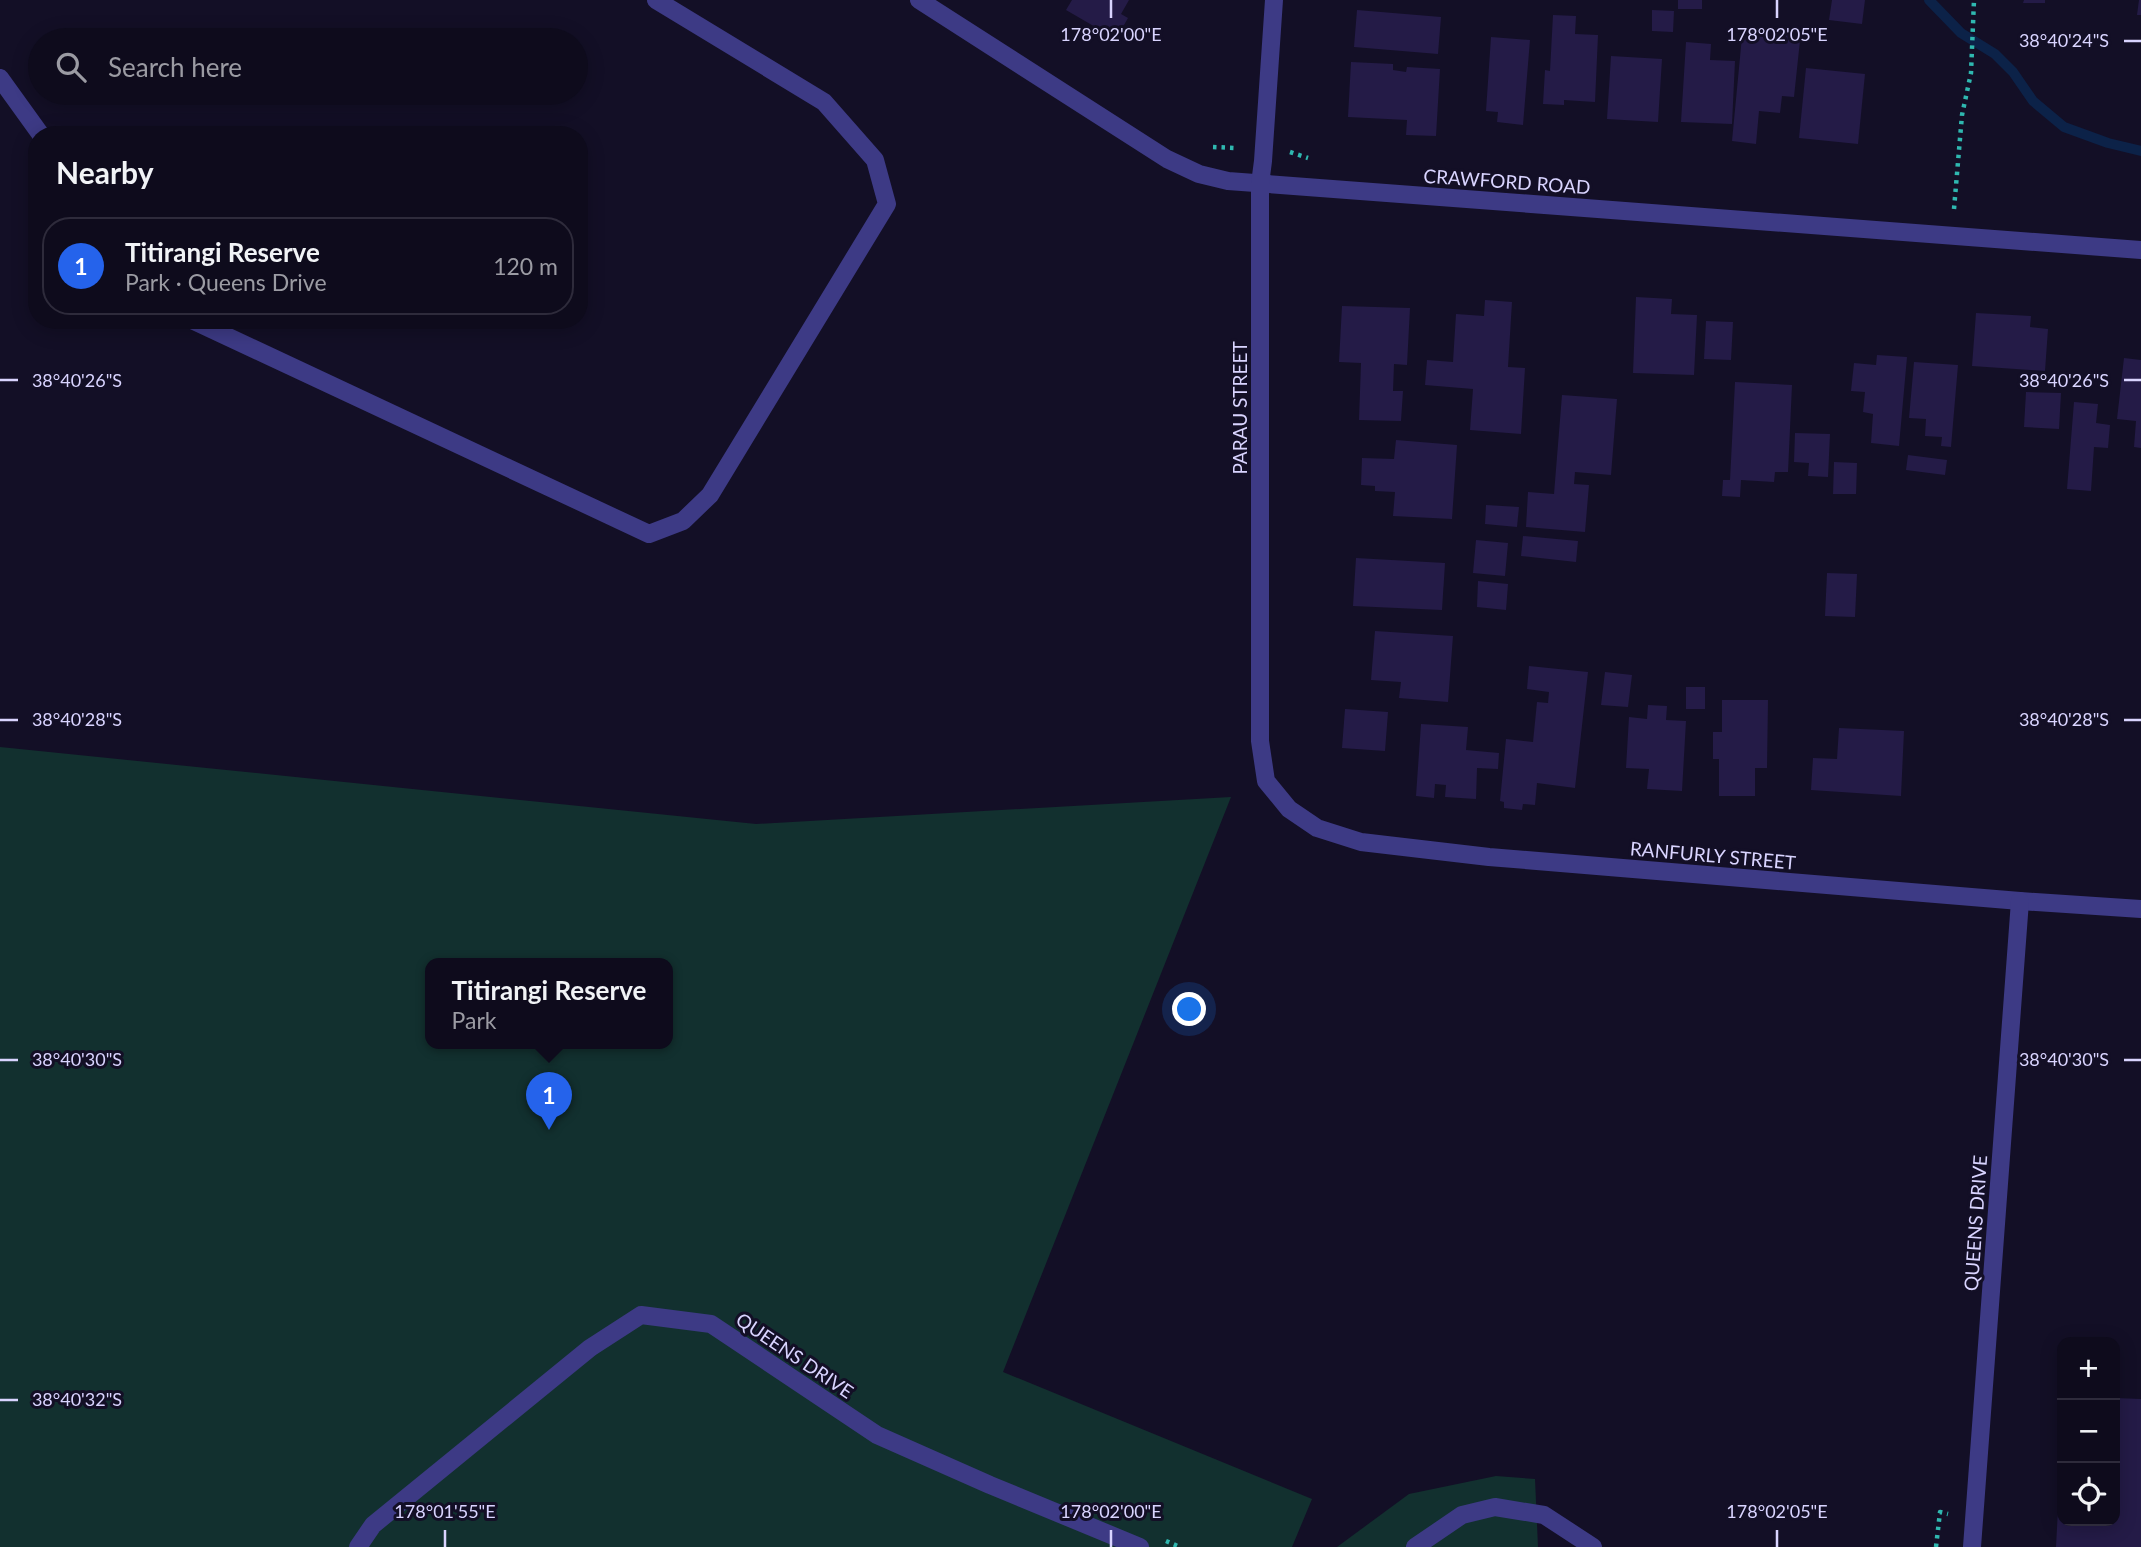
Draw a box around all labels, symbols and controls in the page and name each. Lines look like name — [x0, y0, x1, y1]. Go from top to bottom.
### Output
text: 178°02'00"E — [1060, 23, 1162, 45]
text: 178°02'05"E — [1726, 23, 1828, 45]
search box — [28, 28, 588, 105]
text: 38°40'24"S — [2019, 29, 2109, 51]
icon: search — [52, 48, 90, 86]
text: Search here — [108, 51, 242, 83]
text: Nearby — [56, 154, 154, 190]
street label: CRAWFORD ROAD — [1423, 164, 1591, 198]
text: Titirangi Reserve — [125, 236, 320, 268]
text: 1 — [74, 252, 88, 280]
text: 120 m — [493, 252, 558, 280]
text: Park · Queens Drive — [125, 268, 327, 296]
street label: PARAU STREET — [1228, 341, 1251, 475]
text: 38°40'26"S — [32, 369, 122, 391]
text: 38°40'26"S — [2019, 369, 2109, 391]
text: 38°40'28"S — [32, 708, 122, 730]
text: 38°40'28"S — [2019, 708, 2109, 730]
street label: RANFURLY STREET — [1629, 836, 1797, 874]
popup — [425, 958, 673, 1049]
text: Titirangi Reserve — [452, 974, 646, 1006]
your location — [1172, 992, 1206, 1026]
text: Park — [452, 1006, 497, 1034]
text: 38°40'30"S — [32, 1048, 122, 1070]
text: 38°40'30"S — [2019, 1048, 2109, 1070]
pin: 1 — [526, 1072, 572, 1130]
street label: QUEENS DRIVE — [1959, 1154, 1991, 1292]
street label: QUEENS DRIVE — [732, 1307, 858, 1403]
map controls — [2057, 1337, 2120, 1526]
button: + — [2057, 1337, 2120, 1400]
text: 38°40'32"S — [32, 1388, 122, 1410]
button: − — [2057, 1400, 2120, 1463]
button: locate — [2057, 1463, 2120, 1526]
text: 178°01'55"E — [394, 1500, 496, 1522]
text: 178°02'00"E — [1060, 1500, 1162, 1522]
text: 178°02'05"E — [1726, 1500, 1828, 1522]

